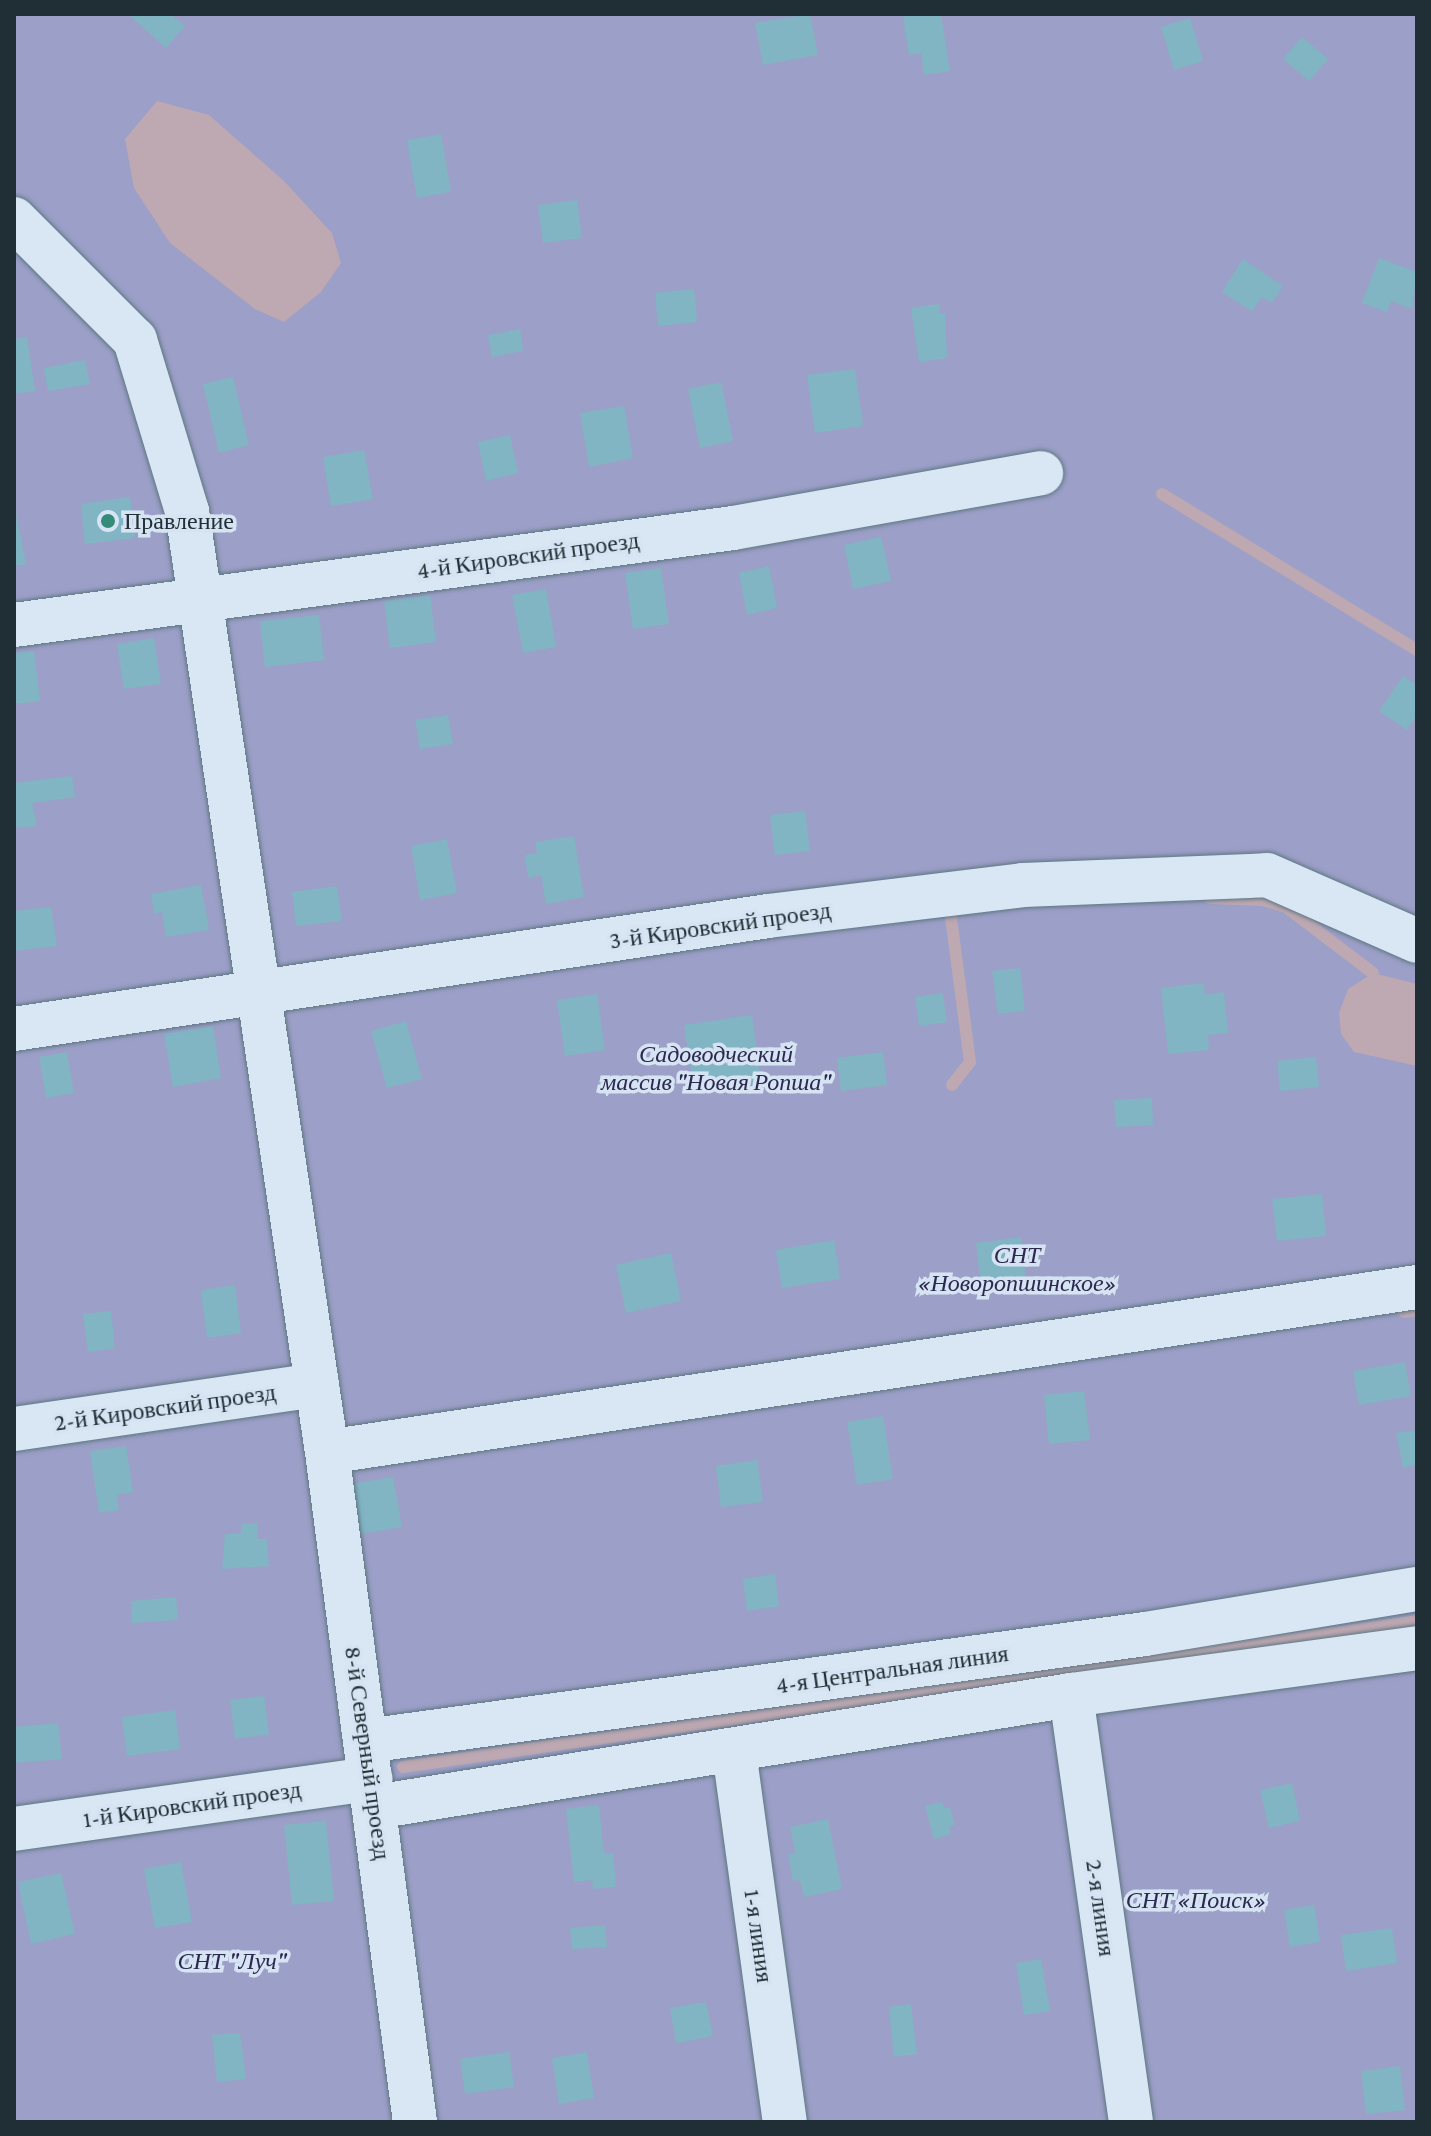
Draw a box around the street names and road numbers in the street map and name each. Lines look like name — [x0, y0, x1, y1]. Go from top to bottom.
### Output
street label: 4-й Кировский проезд — [415, 525, 641, 585]
street label: 3-й Кировский проезд — [607, 895, 833, 955]
street label: 2-й Кировский проезд — [52, 1377, 278, 1437]
street label: 4-я Центральная линия — [774, 1638, 1010, 1700]
street label: 8-й Северный проезд — [339, 1644, 397, 1862]
street label: 1-й Кировский проезд — [81, 1774, 303, 1834]
street label: 2-я линия — [1080, 1858, 1122, 1958]
street label: 1-я линия — [738, 1888, 780, 1984]

